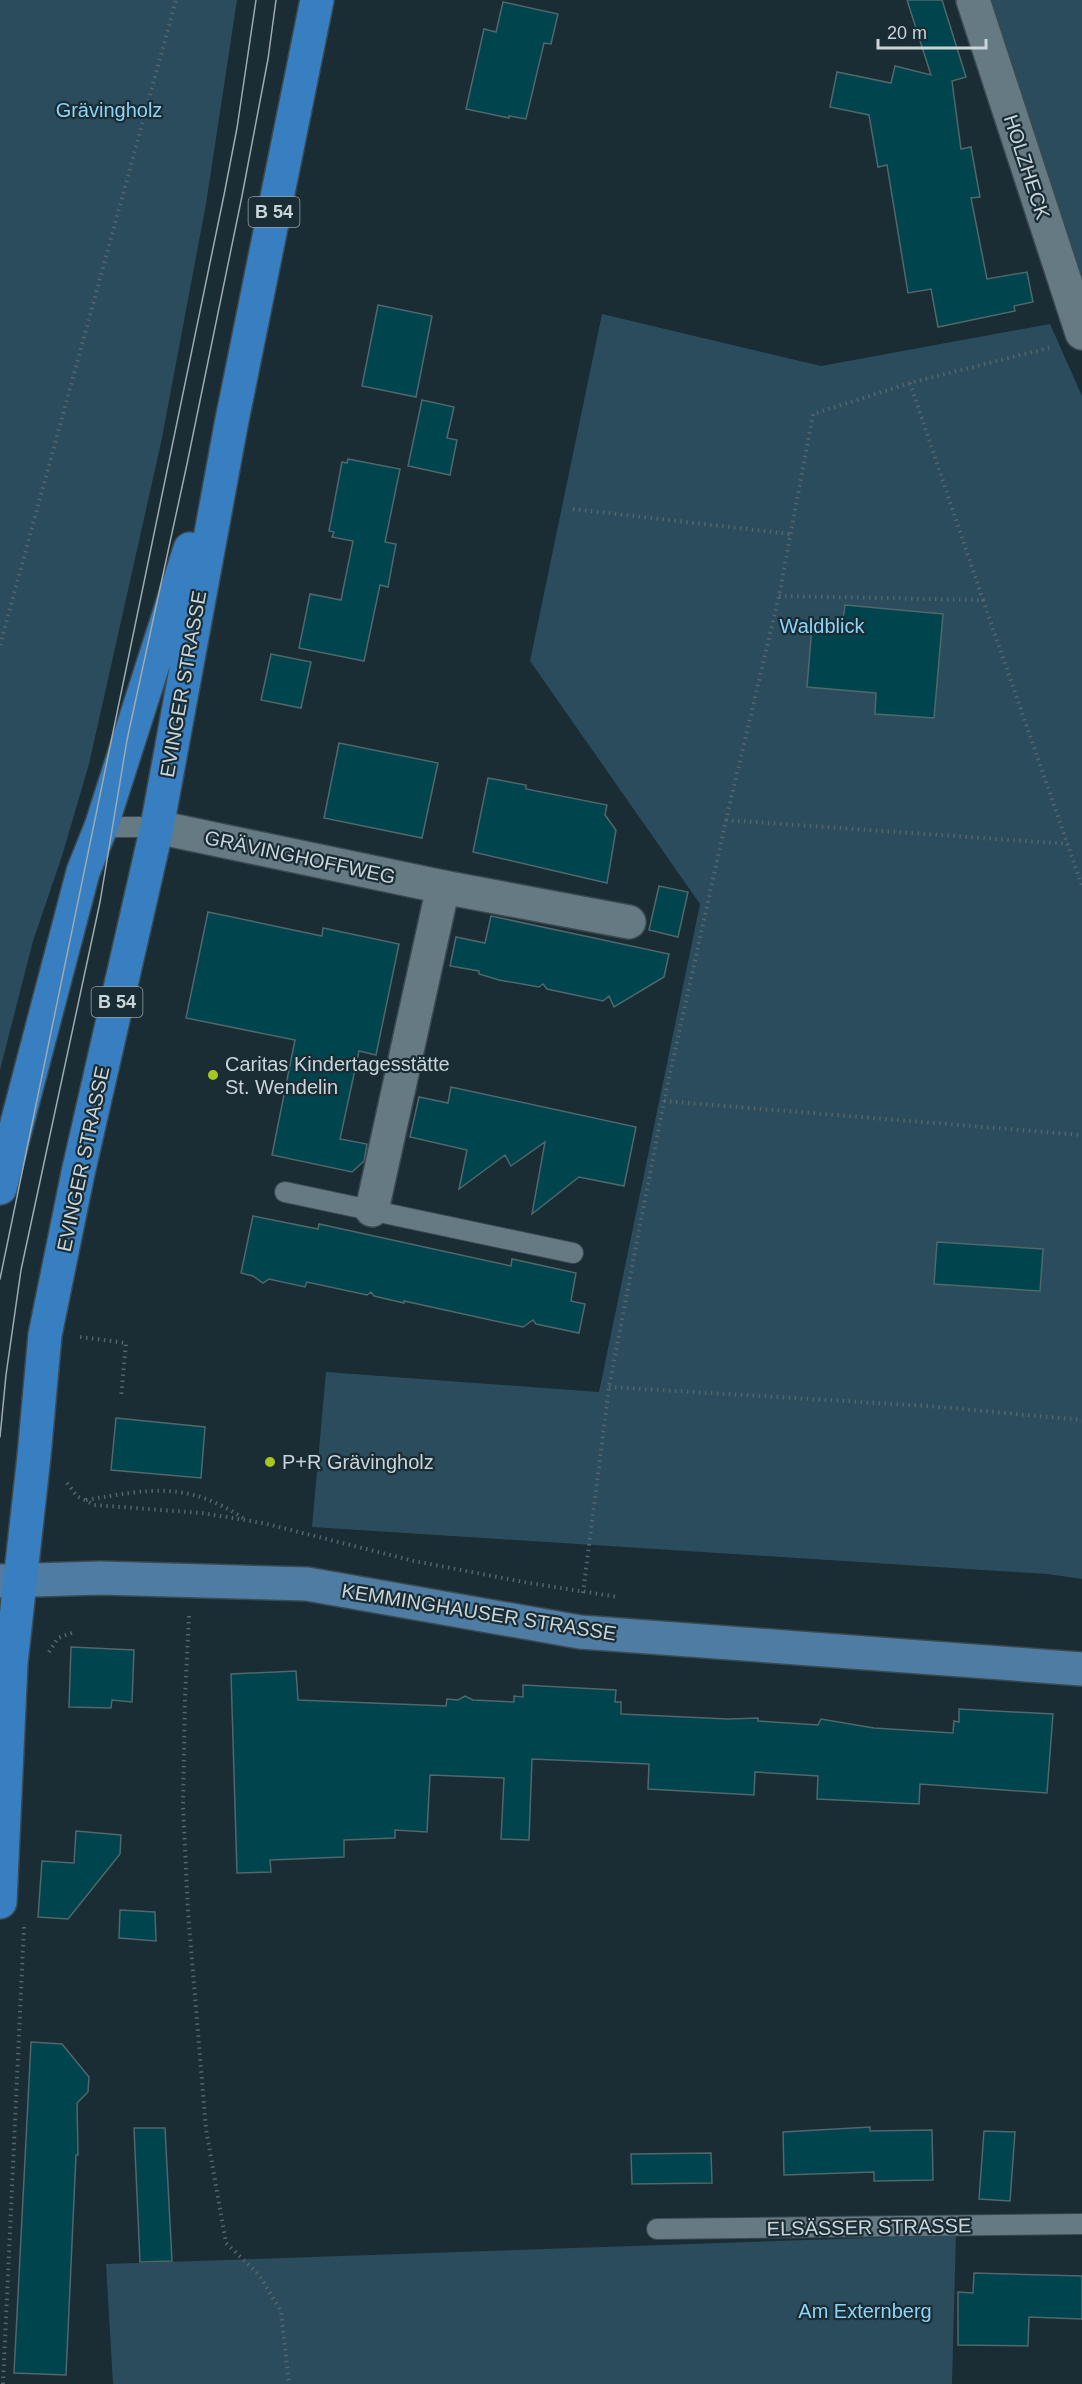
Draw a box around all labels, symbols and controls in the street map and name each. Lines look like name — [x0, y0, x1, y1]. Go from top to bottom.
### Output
scale bar — [878, 12, 986, 50]
text: 20 m — [887, 23, 927, 43]
park label: Grävingholz — [56, 99, 162, 121]
street label: HOLZHECK — [1000, 112, 1054, 223]
road number: B 54 — [248, 197, 300, 227]
street label: EVINGER STRASSE — [156, 589, 210, 779]
park label: Waldblick — [780, 615, 865, 637]
street label: GRÄVINGHOFFWEG — [203, 826, 397, 888]
road number: B 54 — [92, 987, 142, 1017]
place label: Caritas Kindertagesstätte St. Wendelin — [225, 1053, 450, 1098]
street label: EVINGER STRASSE — [53, 1064, 113, 1254]
marker: Caritas Kindertagesstätte St. Wendelin — [206, 1068, 220, 1082]
place label: P+R Grävingholz — [282, 1451, 434, 1473]
marker: P+R Grävingholz — [263, 1455, 277, 1469]
street label: KEMMINGHAUSER STRASSE — [340, 1579, 618, 1645]
street label: ELSÄSSER STRASSE — [767, 2214, 971, 2240]
park label: Am Externberg — [798, 2300, 932, 2322]

